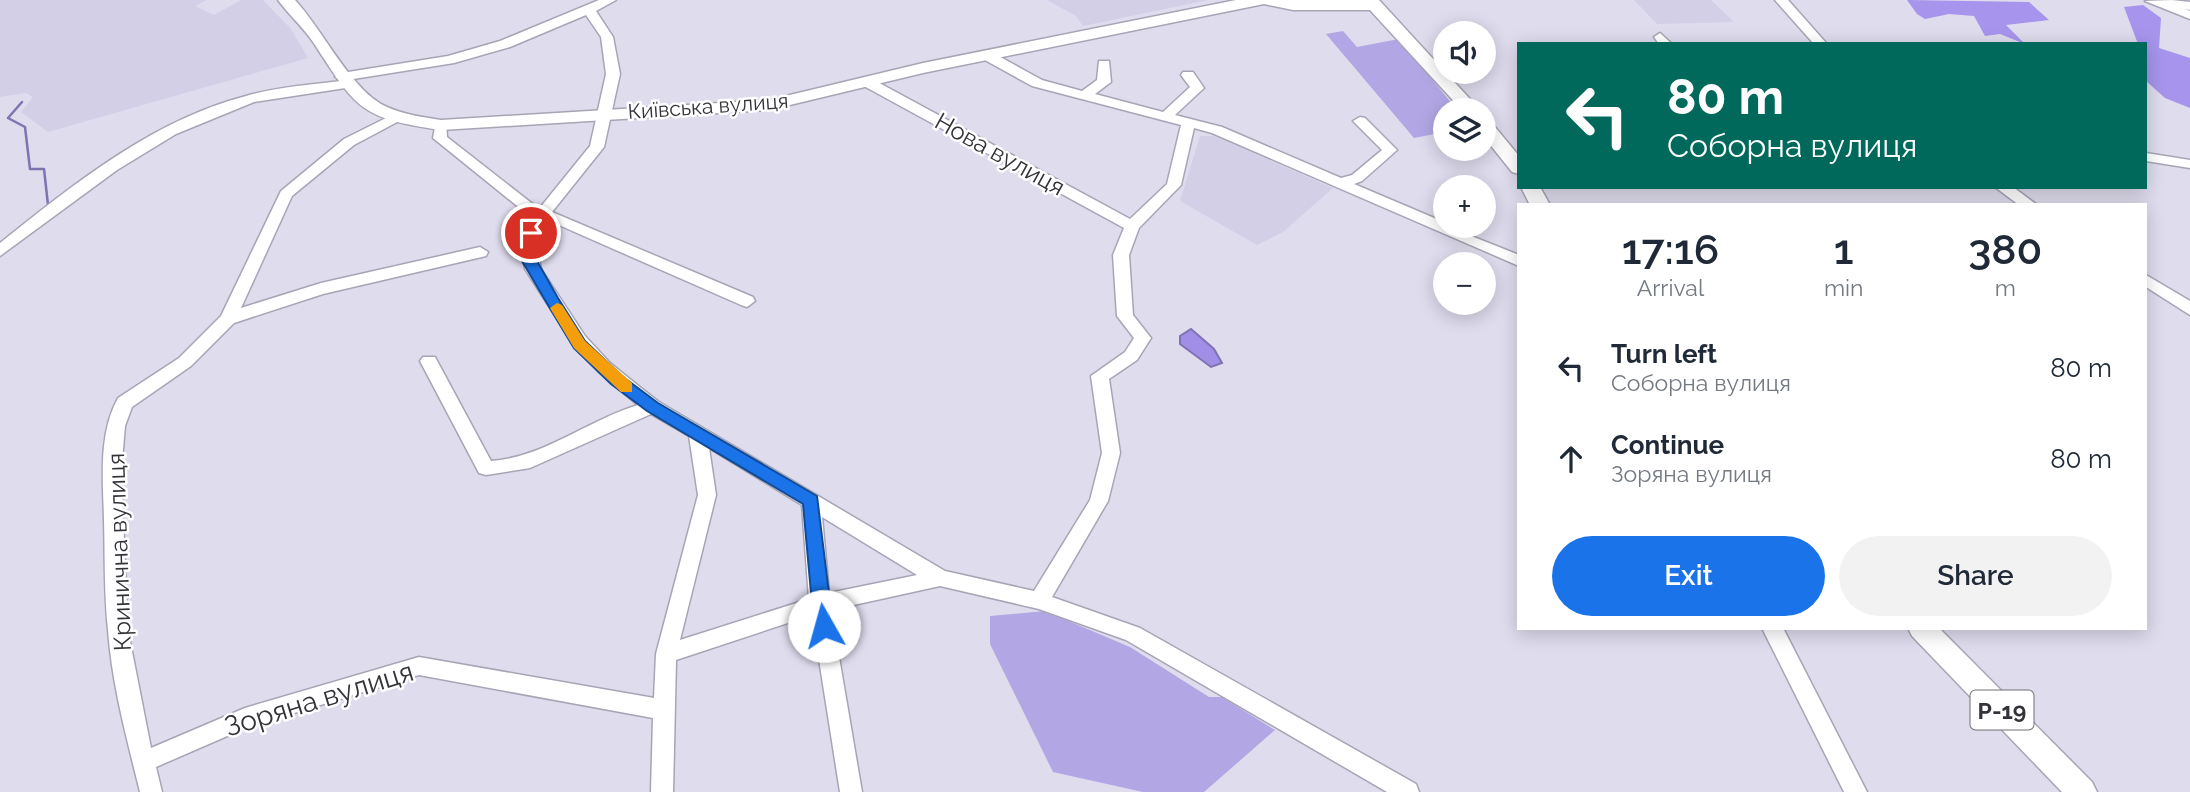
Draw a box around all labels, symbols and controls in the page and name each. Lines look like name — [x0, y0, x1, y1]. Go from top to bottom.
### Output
map controls — [1433, 21, 1496, 315]
button: sound — [1433, 21, 1496, 84]
text: 80 m — [1667, 68, 1784, 125]
icon: left — [1552, 70, 1643, 161]
street label: Київська вулиця — [627, 88, 789, 124]
button: layers — [1433, 98, 1496, 161]
street label: Нова вулиця — [930, 106, 1070, 202]
text: Соборна вулиця — [1667, 127, 1917, 164]
button: + — [1433, 175, 1496, 238]
pin — [501, 203, 561, 263]
icon: arrive — [512, 214, 550, 252]
text: 17:16 — [1622, 225, 1719, 274]
text: 1 — [1834, 225, 1854, 274]
text: 380 — [1968, 225, 2042, 274]
button: − — [1433, 252, 1496, 315]
text: Arrival — [1637, 274, 1704, 301]
text: min — [1824, 274, 1863, 301]
text: m — [1995, 274, 2016, 301]
text: Turn left — [1611, 339, 1717, 369]
icon: left — [1552, 349, 1590, 387]
text: 80 m — [2050, 353, 2112, 383]
text: Соборна вулиця — [1611, 369, 1791, 396]
text: Continue — [1611, 430, 1724, 460]
icon: ahead — [1552, 440, 1590, 478]
text: 80 m — [2050, 444, 2112, 474]
street label: Кринична вулиця — [101, 452, 137, 652]
text: Зоряна вулиця — [1611, 460, 1772, 487]
button: Exit — [1552, 536, 1825, 616]
button: Share — [1839, 536, 2112, 616]
position arrow — [787, 589, 861, 663]
street label: Зоряна вулиця — [221, 655, 417, 743]
road number: Р-19 — [1970, 690, 2034, 730]

